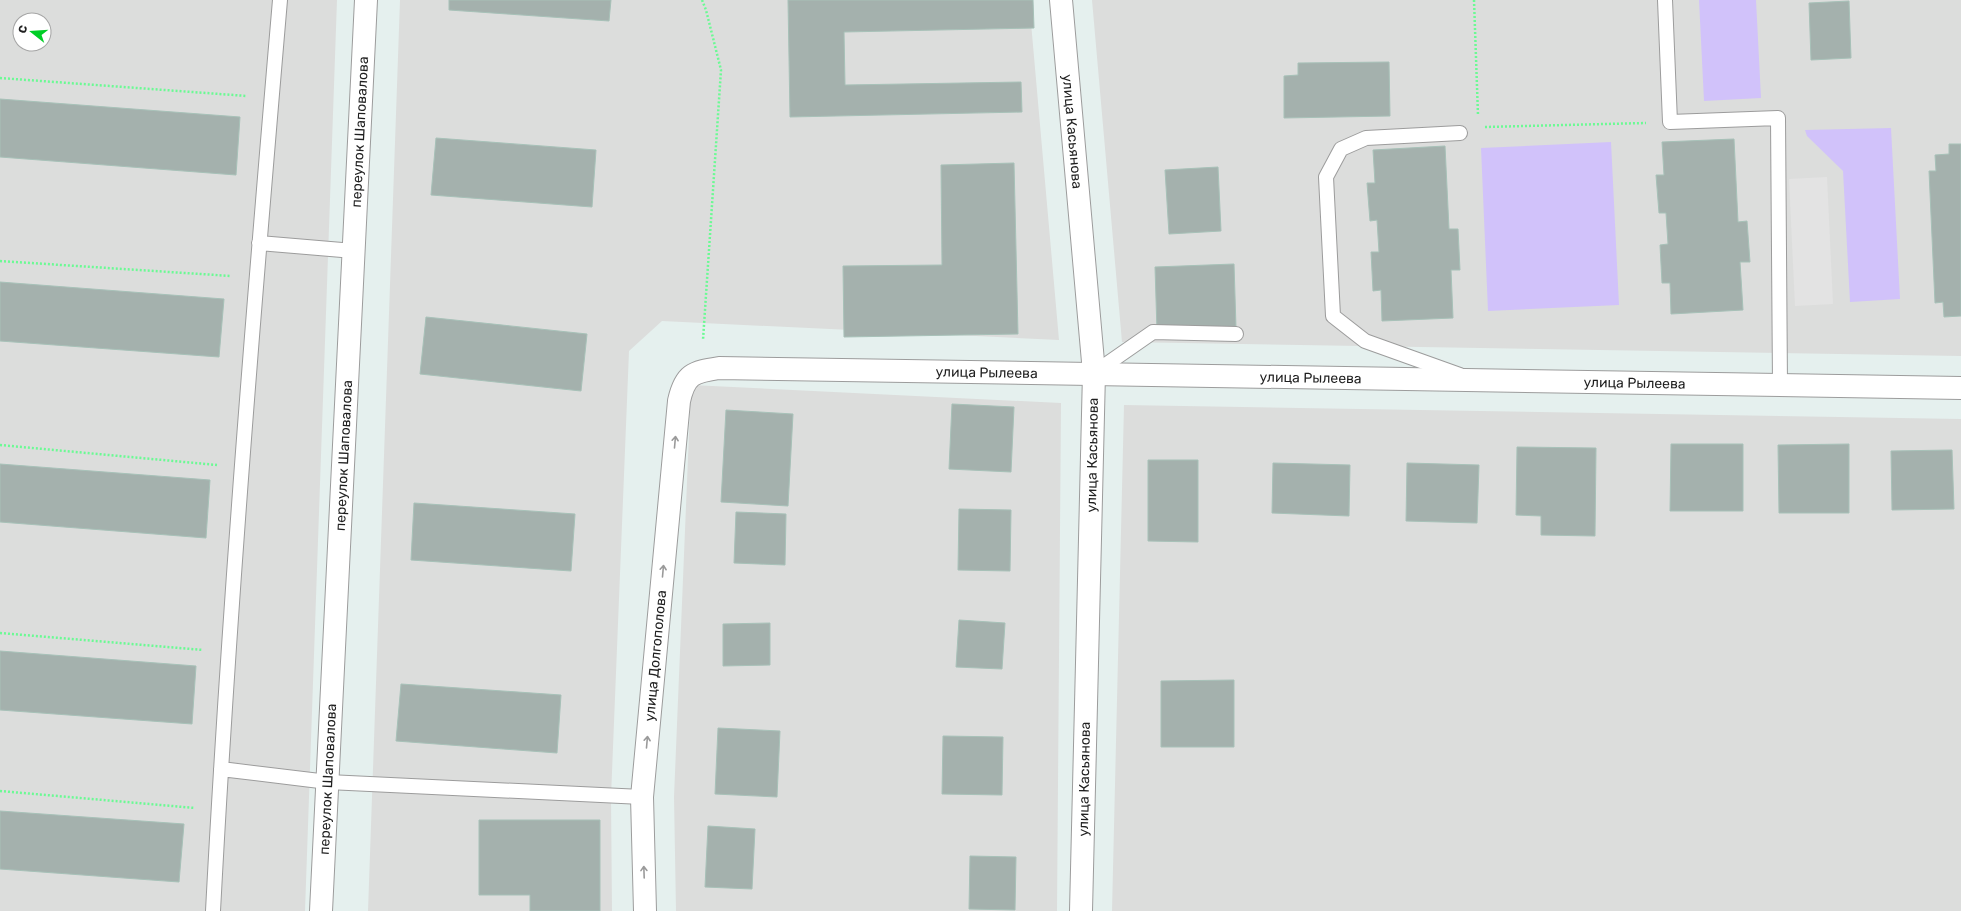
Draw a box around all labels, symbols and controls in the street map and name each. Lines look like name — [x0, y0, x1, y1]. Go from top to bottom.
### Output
north arrow — [12, 12, 52, 52]
text: С — [16, 23, 30, 35]
street label: переулок Шаповалова — [348, 56, 372, 208]
street label: улица Касьянова — [1059, 74, 1086, 190]
street label: улица Рылеева — [936, 363, 1038, 382]
street label: улица Рылеева — [1259, 369, 1362, 387]
street label: улица Рылеева — [1583, 374, 1686, 393]
street label: переулок Шаповалова — [332, 380, 356, 532]
street label: улица Касьянова — [1083, 397, 1102, 513]
one-way arrow — [671, 436, 679, 449]
one-way arrow — [659, 565, 667, 578]
street label: улица Долгополова — [641, 589, 670, 722]
street label: переулок Шаповалова — [316, 703, 340, 855]
street label: улица Касьянова — [1075, 721, 1094, 837]
one-way arrow — [643, 736, 651, 749]
one-way arrow — [640, 866, 648, 879]

